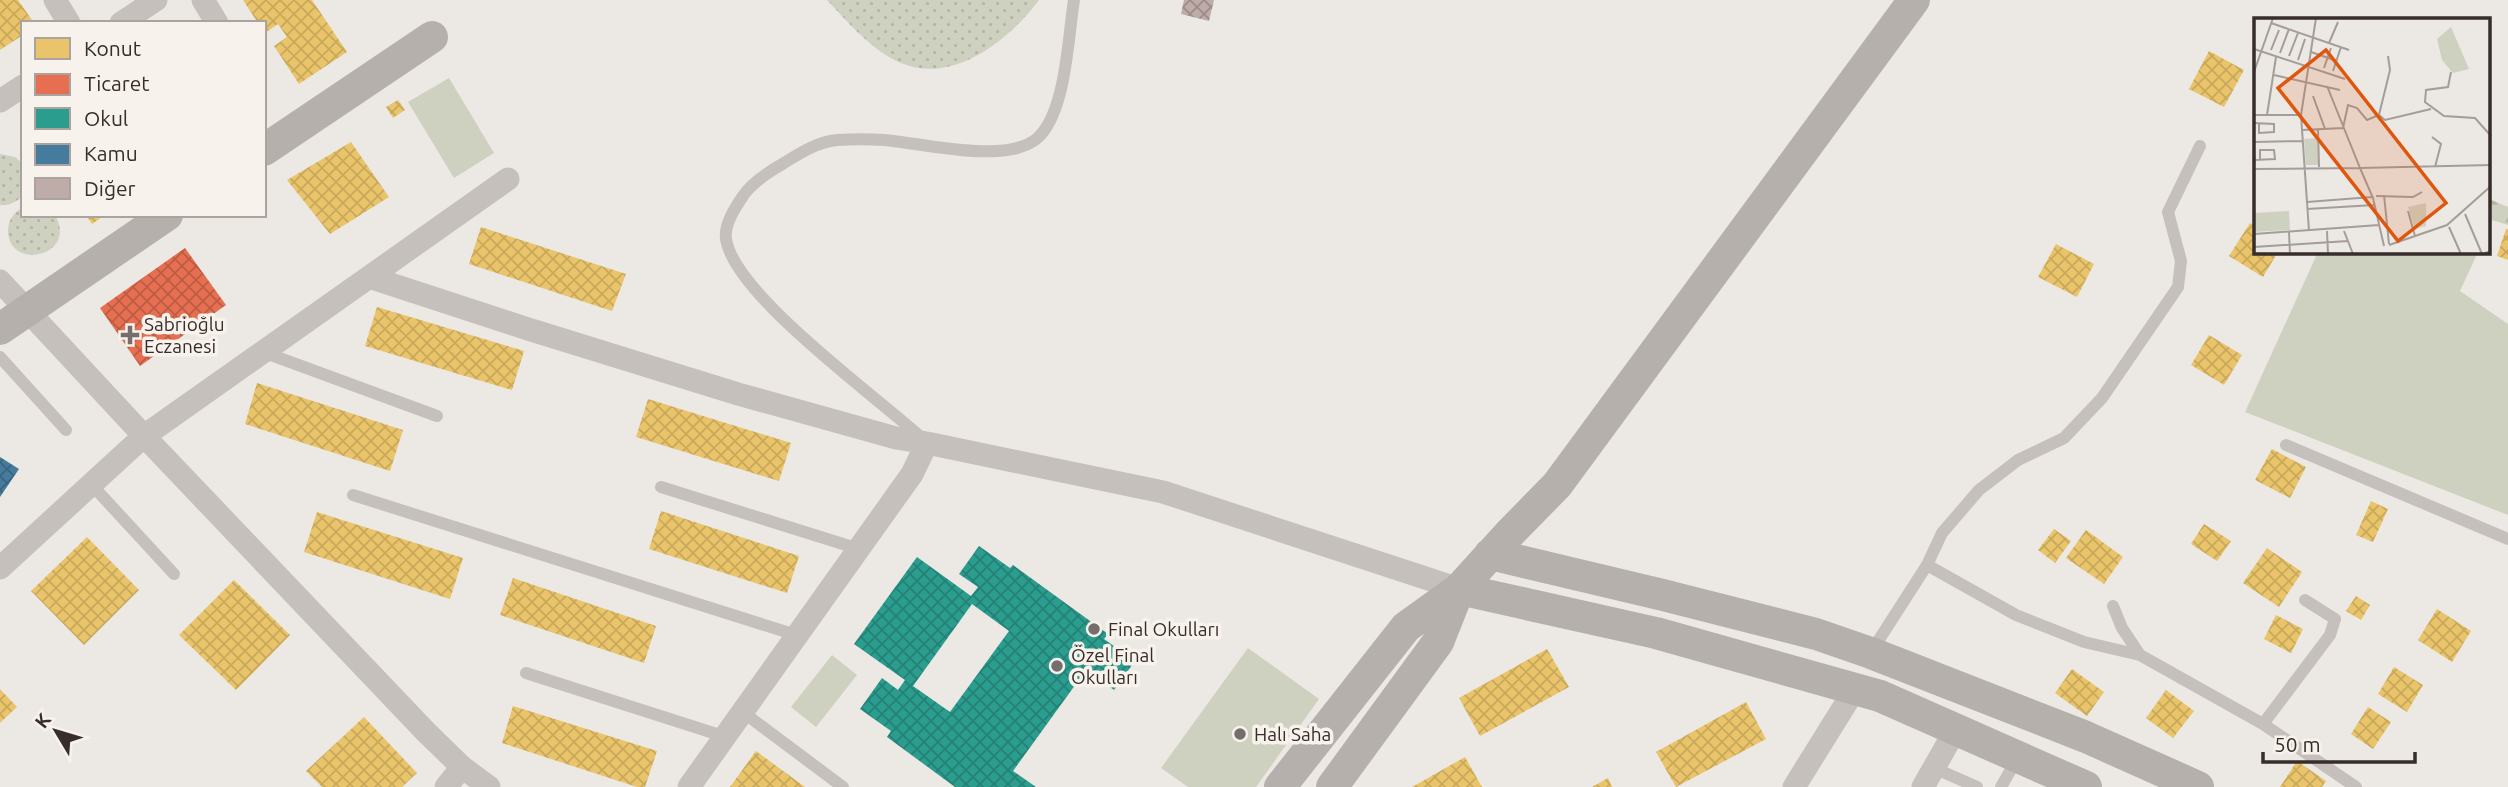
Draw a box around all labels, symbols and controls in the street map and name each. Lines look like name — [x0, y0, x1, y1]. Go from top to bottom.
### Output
inset map — [2254, 18, 2490, 254]
legend — [21, 21, 266, 217]
text: Konut — [84, 36, 141, 60]
text: Ticaret — [84, 71, 150, 95]
text: Okul — [84, 106, 128, 130]
text: Kamu — [84, 141, 138, 165]
text: Diğer — [84, 176, 136, 200]
place label: Sabrioğlu Eczanesi — [144, 313, 225, 357]
marker: Sabrioğlu Eczanesi — [122, 327, 138, 343]
place label: Final Okulları — [1108, 618, 1219, 640]
marker: Final Okulları — [1086, 621, 1102, 637]
place label: Özel Final Okulları — [1071, 644, 1154, 688]
marker: Özel Final Okulları — [1049, 658, 1065, 674]
north arrow — [21, 696, 91, 766]
text: K — [30, 708, 55, 732]
scale bar — [2263, 720, 2415, 764]
place label: Halı Saha — [1254, 723, 1331, 745]
marker: Halı Saha — [1232, 726, 1248, 742]
text: 50 m — [2274, 732, 2321, 756]

